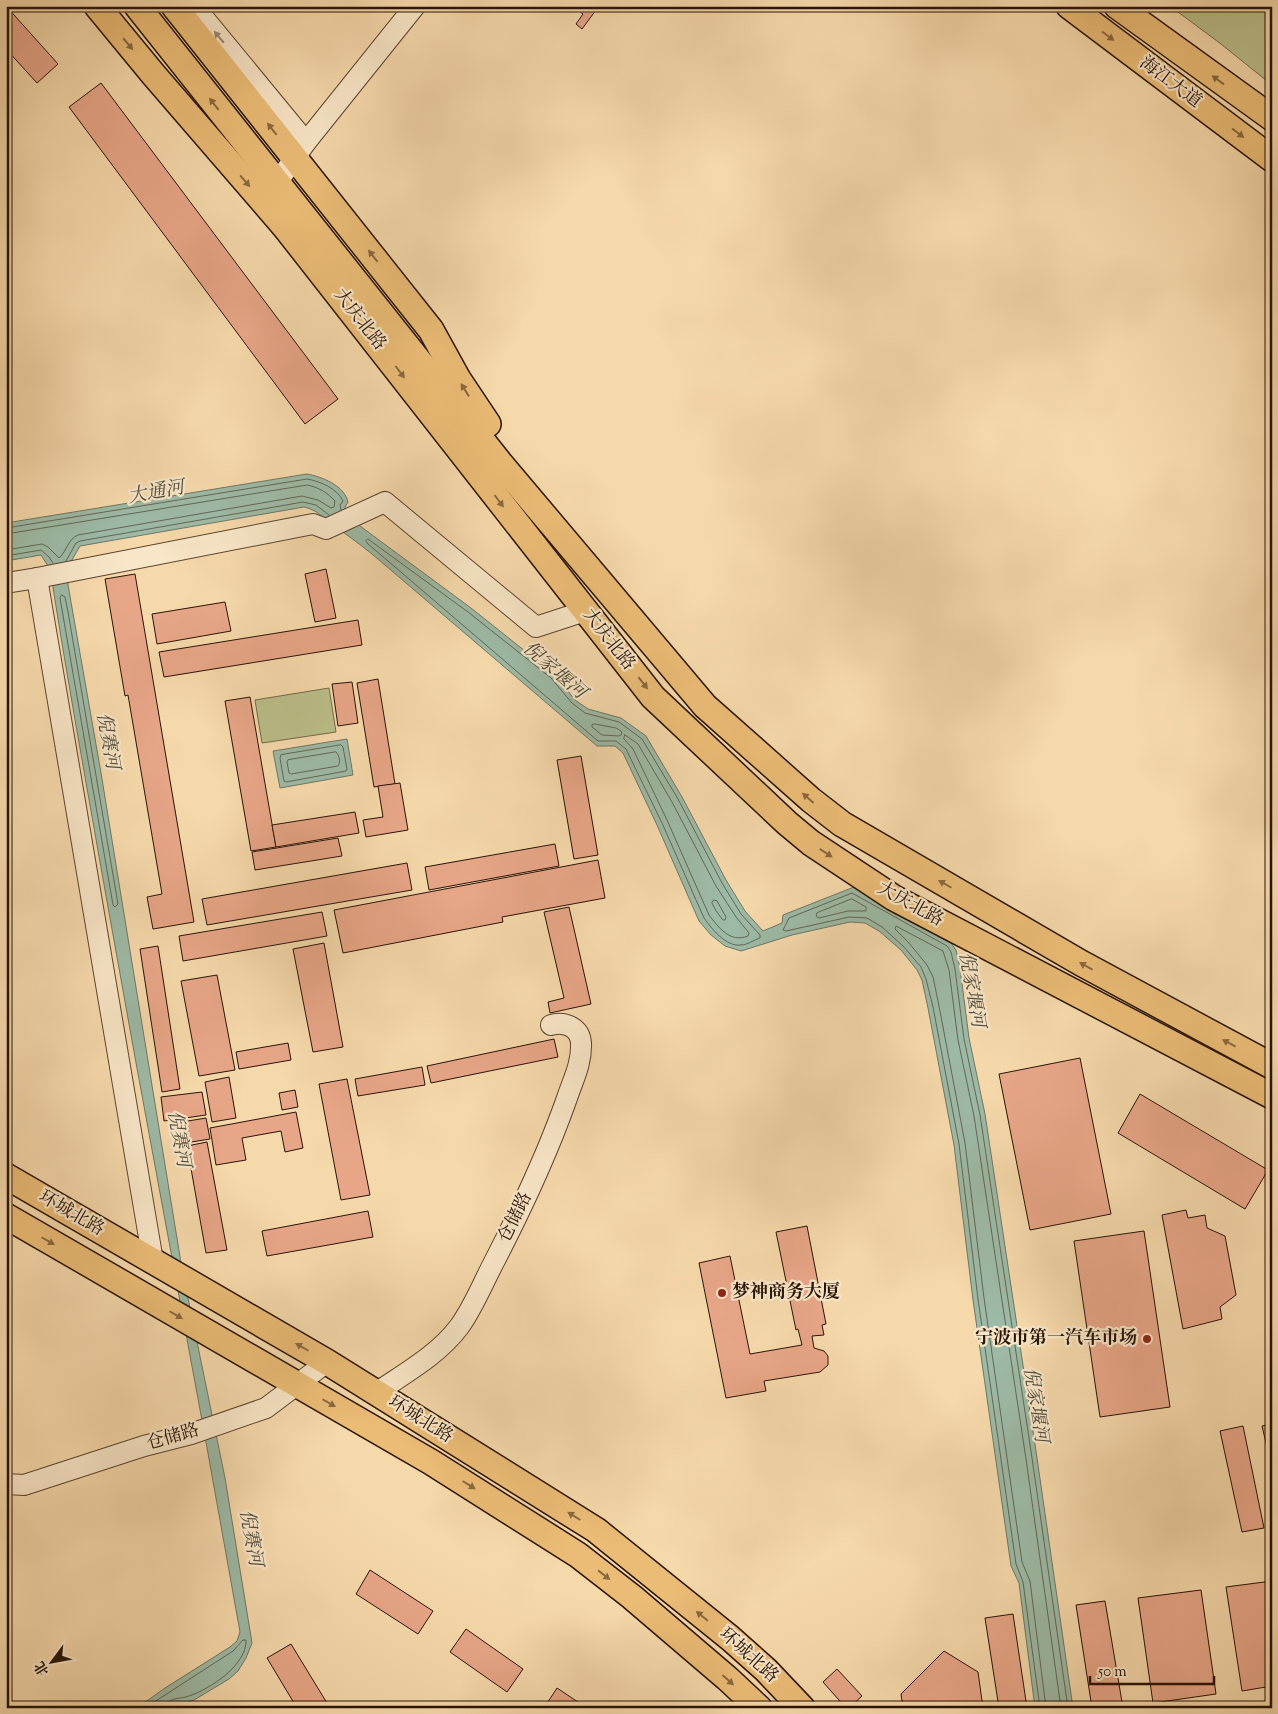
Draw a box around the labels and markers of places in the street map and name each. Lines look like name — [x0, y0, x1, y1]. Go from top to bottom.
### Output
place label: 梦神商务大厦 — [732, 1280, 840, 1306]
marker: 梦神商务大厦 — [716, 1287, 728, 1299]
place label: 宁波市第一汽车市场 — [975, 1326, 1137, 1352]
marker: 宁波市第一汽车市场 — [1141, 1333, 1153, 1345]

